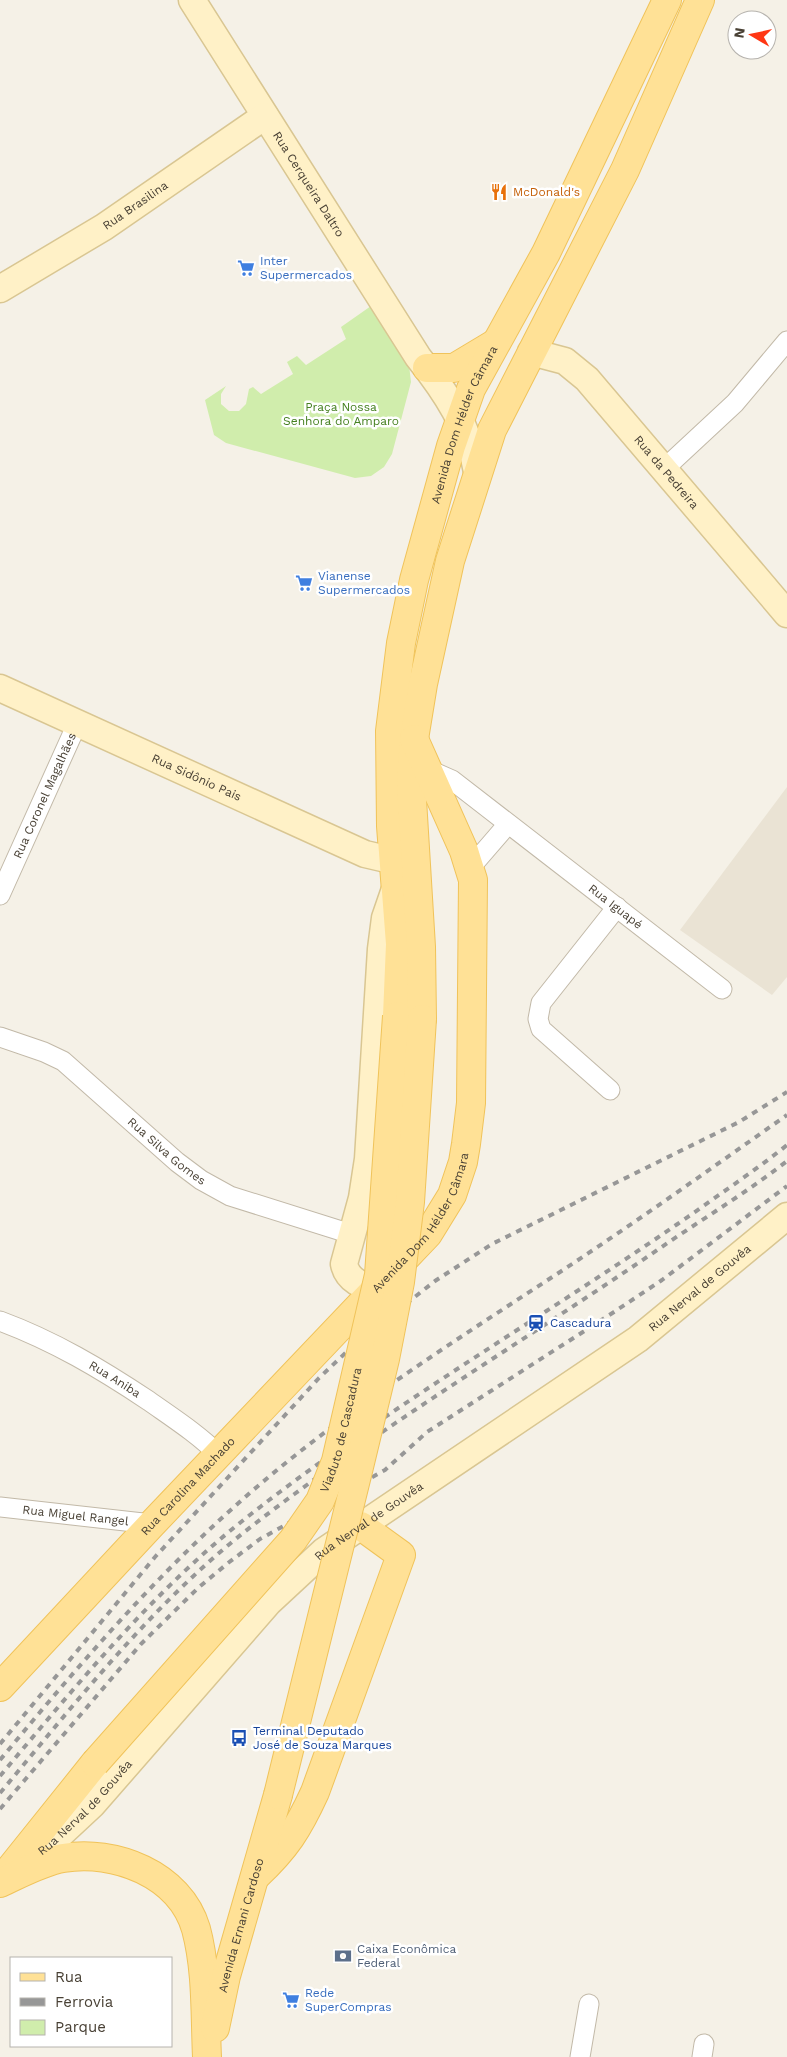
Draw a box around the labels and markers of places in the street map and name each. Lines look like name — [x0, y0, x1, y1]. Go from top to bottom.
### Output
restaurant icon: McDonald's — [489, 182, 509, 202]
place label: McDonald's — [513, 185, 580, 199]
place label: Inter Supermercados — [260, 254, 352, 282]
supermarket icon: Inter Supermercados — [236, 258, 256, 278]
place label: Vianense Supermercados — [318, 569, 410, 597]
supermarket icon: Vianense Supermercados — [294, 573, 314, 593]
station icon: Cascadura — [526, 1313, 546, 1333]
place label: Cascadura — [550, 1316, 612, 1330]
place label: Terminal Deputado José de Souza Marques — [253, 1724, 392, 1752]
bus stop icon: Terminal Deputado José de Souza Marques — [229, 1728, 249, 1748]
place label: Caixa Econômica Federal — [357, 1942, 456, 1970]
bank icon: Caixa Econômica Federal — [333, 1946, 353, 1966]
place label: Rede SuperCompras — [305, 1986, 392, 2014]
supermarket icon: Rede SuperCompras — [281, 1990, 301, 2010]

